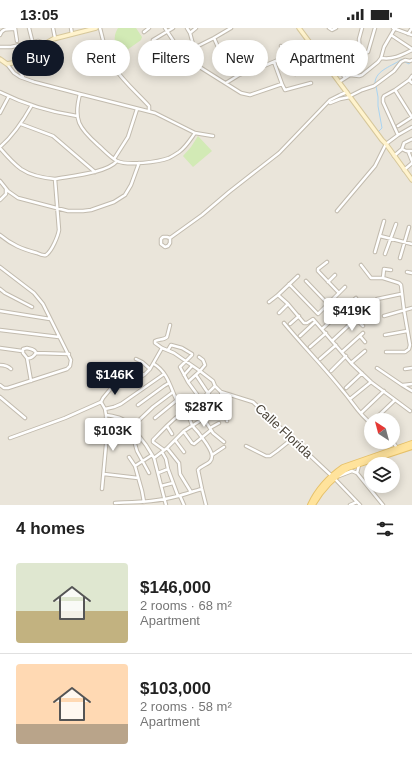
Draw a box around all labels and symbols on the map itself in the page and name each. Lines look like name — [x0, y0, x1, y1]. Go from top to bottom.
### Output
pin: $419K — [324, 298, 380, 332]
pin: $146K — [87, 362, 143, 396]
pin: $287K — [176, 394, 232, 428]
street label: Calle Florida — [252, 401, 316, 462]
north arrow — [364, 413, 400, 449]
pin: $103K — [85, 418, 141, 452]

